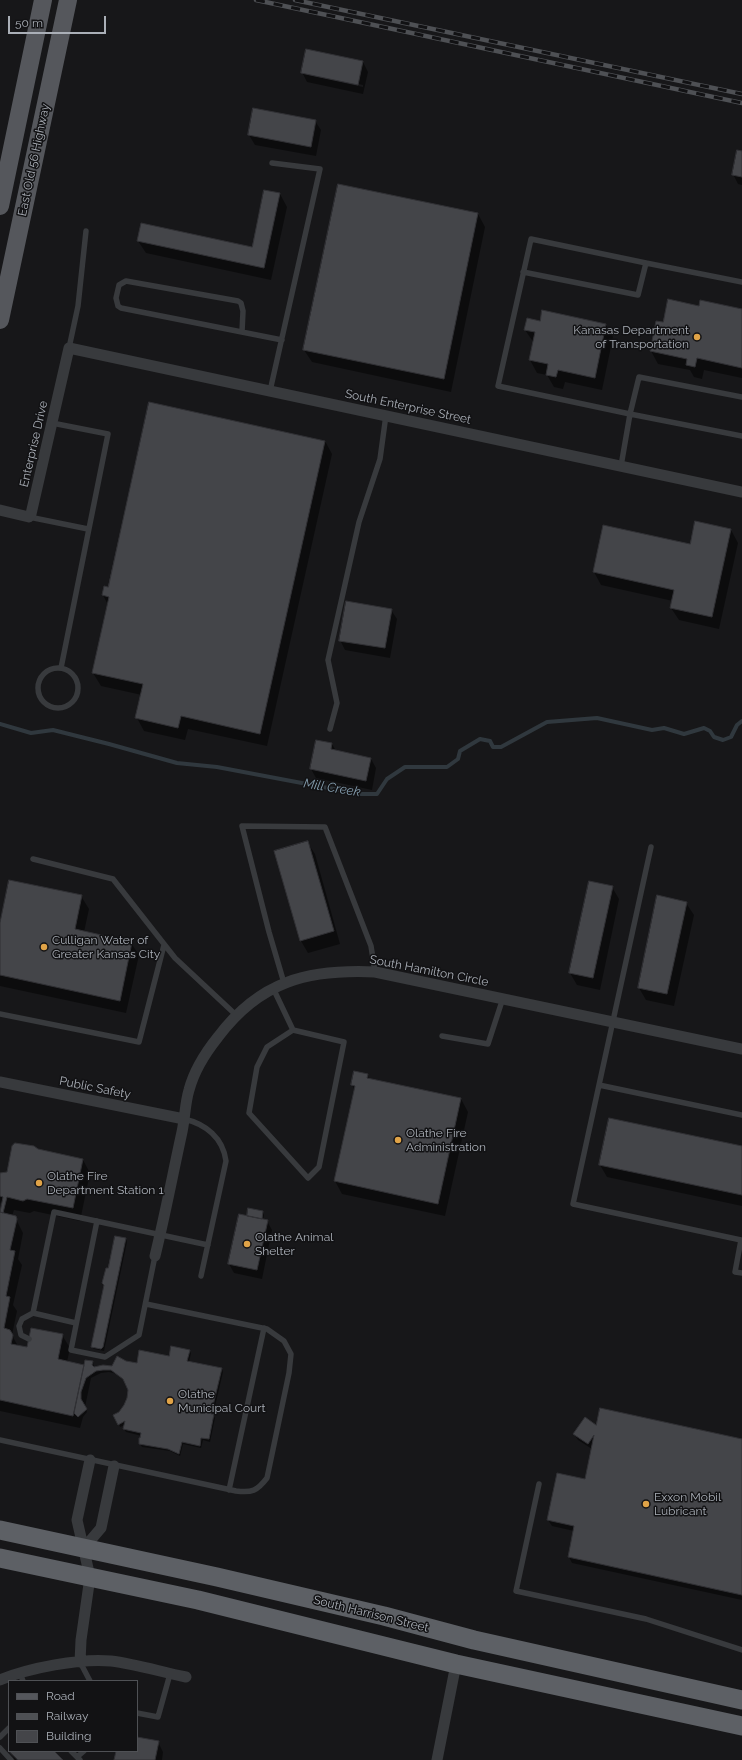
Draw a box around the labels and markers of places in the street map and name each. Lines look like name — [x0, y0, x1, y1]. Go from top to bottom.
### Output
place label: Kanasas Department of Transportation — [573, 323, 689, 351]
marker: Kanasas Department of Transportation — [692, 332, 702, 342]
place label: Culligan Water of Greater Kansas City — [52, 933, 160, 961]
marker: Culligan Water of Greater Kansas City — [39, 942, 49, 952]
place label: Olathe Fire Administration — [406, 1126, 486, 1154]
marker: Olathe Fire Administration — [393, 1135, 403, 1145]
place label: Olathe Fire Department Station 1 — [47, 1169, 164, 1197]
marker: Olathe Fire Department Station 1 — [34, 1178, 44, 1188]
place label: Olathe Animal Shelter — [255, 1230, 333, 1258]
marker: Olathe Animal Shelter — [242, 1239, 252, 1249]
place label: Olathe Municipal Court — [178, 1387, 265, 1415]
marker: Olathe Municipal Court — [165, 1396, 175, 1406]
place label: Exxon Mobil Lubricant — [654, 1490, 721, 1518]
marker: Exxon Mobil Lubricant — [641, 1499, 651, 1509]

